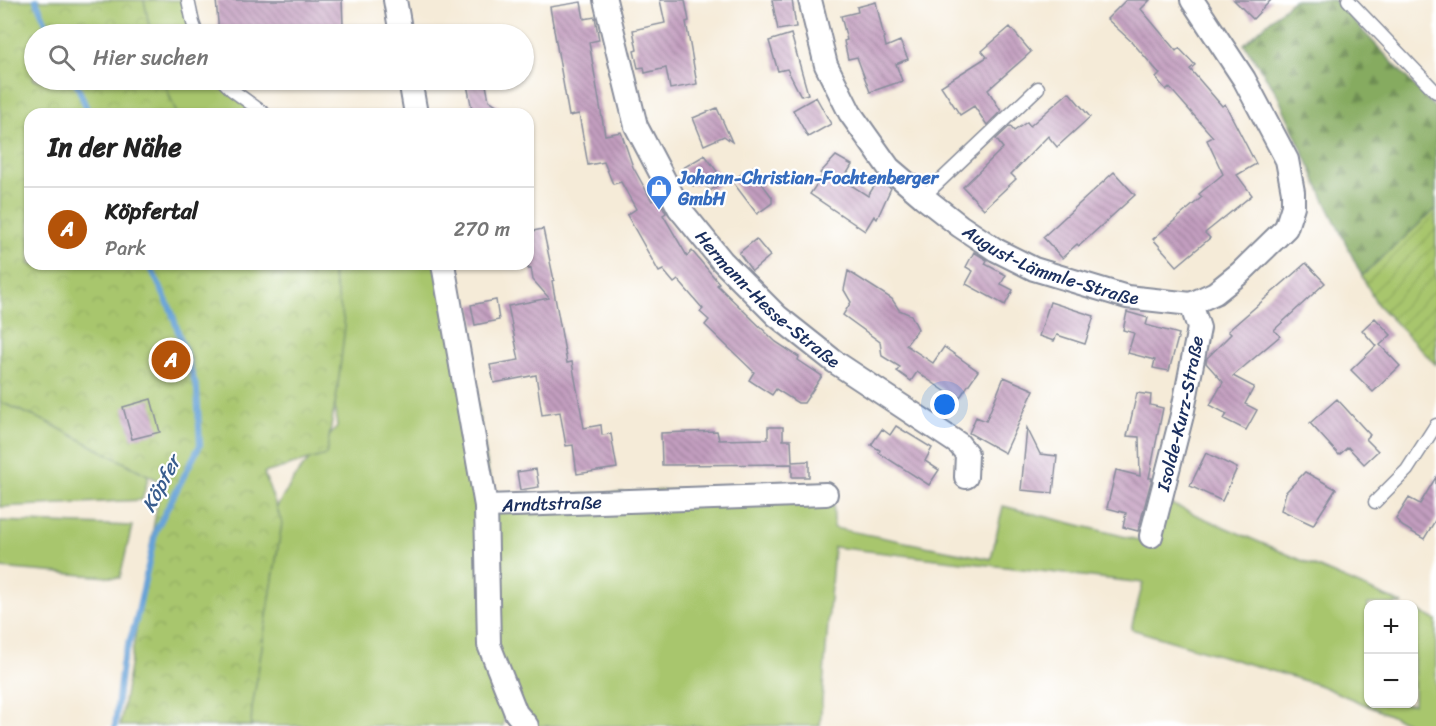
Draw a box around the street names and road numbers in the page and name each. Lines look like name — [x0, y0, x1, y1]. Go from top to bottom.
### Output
street label: August-Lämmle-Straße — [955, 215, 1141, 314]
street label: Hermann-Hesse-Straße — [687, 223, 848, 377]
street label: Isolde-Kurz-Straße — [1147, 333, 1213, 496]
street label: Arndtstraße — [500, 486, 602, 521]

